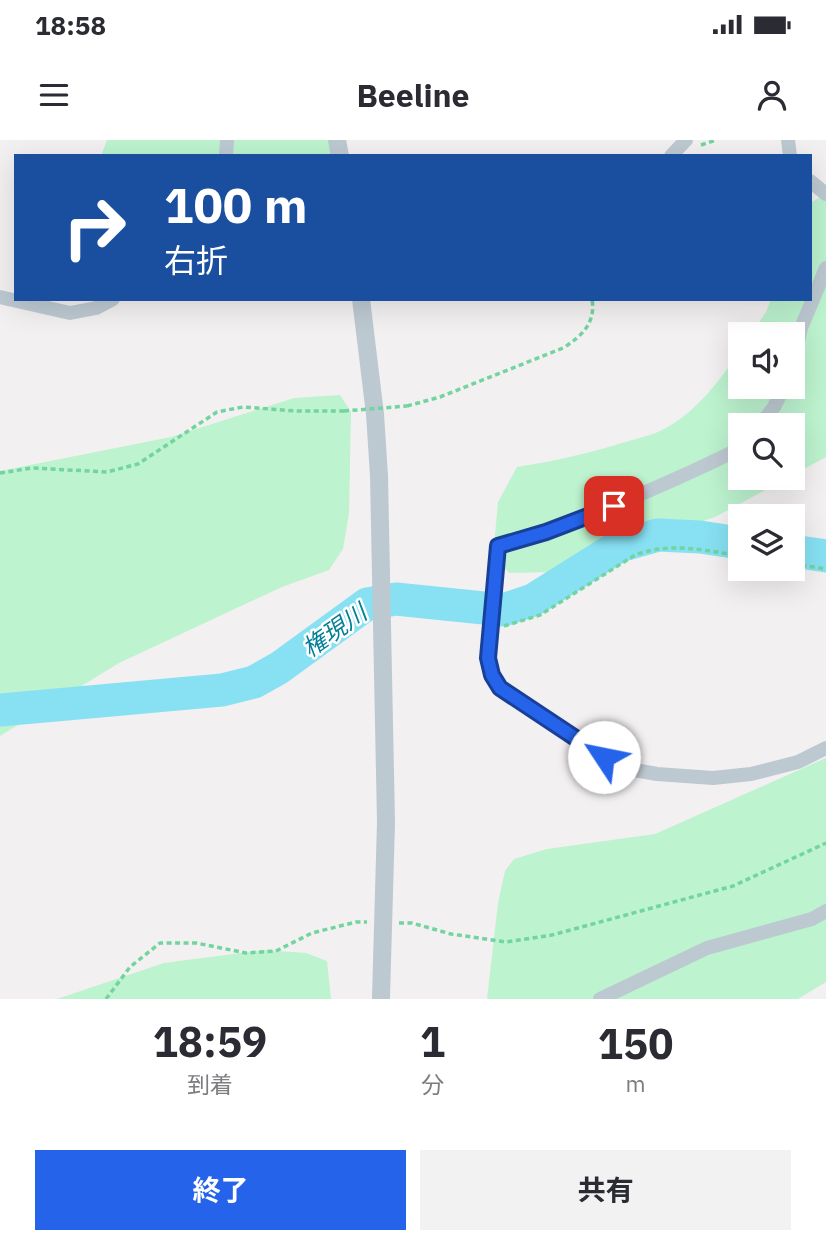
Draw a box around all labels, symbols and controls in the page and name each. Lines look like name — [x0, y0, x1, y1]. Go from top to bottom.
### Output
text: 18:58 — [35, 8, 106, 42]
text: Beeline — [356, 74, 470, 116]
icon: menu — [35, 76, 73, 114]
icon: person — [753, 76, 791, 114]
text: 100 m — [164, 173, 308, 236]
icon: right — [49, 182, 140, 273]
text: 右折 — [164, 239, 228, 281]
map controls — [728, 322, 805, 581]
button: sound — [728, 322, 805, 399]
button: search — [728, 413, 805, 490]
pin — [584, 476, 644, 536]
icon: arrive — [595, 487, 633, 525]
button: layers — [728, 504, 805, 581]
water label: 権現川 — [295, 595, 375, 664]
position arrow — [567, 720, 641, 794]
text: 18:59 — [153, 1014, 267, 1069]
text: 1 — [420, 1014, 445, 1069]
text: 150 — [598, 1016, 673, 1071]
text: m — [626, 1068, 646, 1098]
text: 到着 — [187, 1069, 233, 1099]
text: 分 — [421, 1069, 444, 1099]
button: 終了 — [35, 1150, 406, 1230]
button: 共有 — [420, 1150, 791, 1230]

